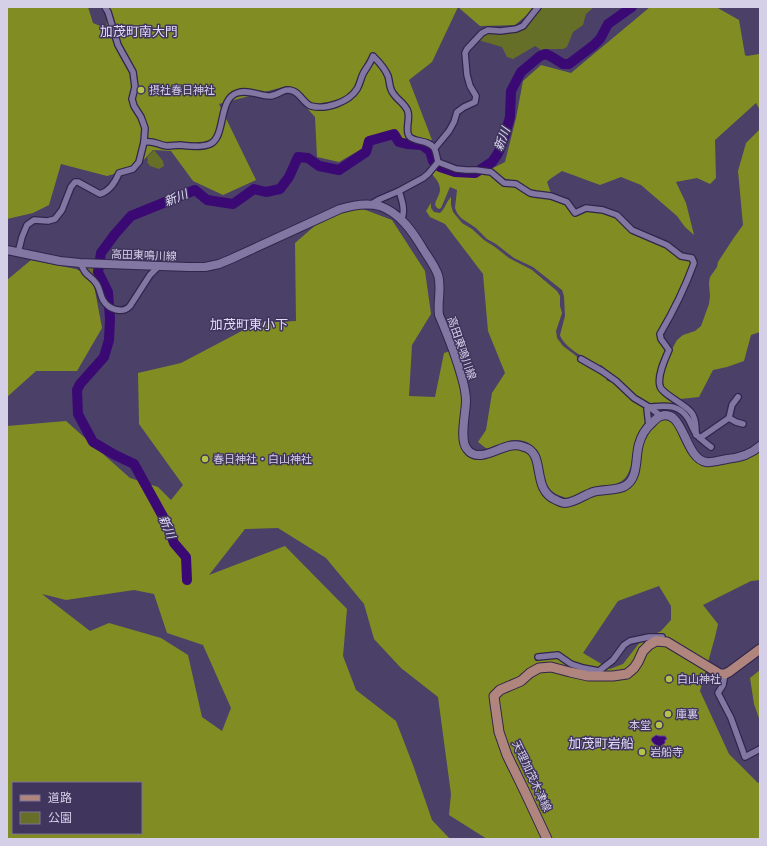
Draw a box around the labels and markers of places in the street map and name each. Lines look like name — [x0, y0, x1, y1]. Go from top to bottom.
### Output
place label: 摂社春日神社 — [149, 84, 215, 96]
marker: 摂社春日神社 — [136, 85, 146, 95]
place label: 春日神社・白山神社 — [213, 453, 312, 465]
marker: 春日神社・白山神社 — [200, 454, 210, 464]
place label: 白山神社 — [677, 673, 721, 685]
marker: 白山神社 — [664, 674, 674, 684]
place label: 庫裏 — [676, 708, 698, 720]
marker: 庫裏 — [663, 709, 673, 719]
place label: 本堂 — [629, 719, 651, 731]
marker: 本堂 — [654, 720, 664, 730]
place label: 岩船寺 — [650, 746, 683, 758]
marker: 岩船寺 — [637, 747, 647, 757]

